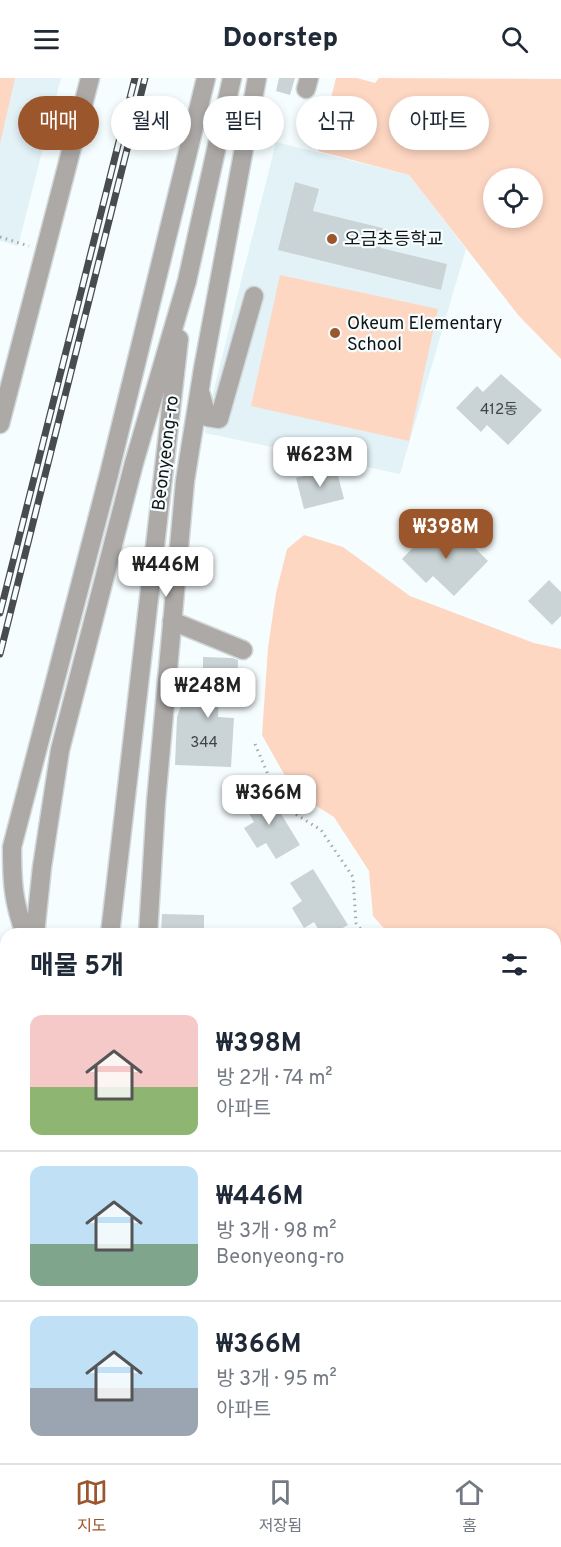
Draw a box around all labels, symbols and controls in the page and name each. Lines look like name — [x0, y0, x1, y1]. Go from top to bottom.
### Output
text: Doorstep — [223, 22, 338, 56]
icon: menu — [30, 23, 63, 56]
icon: search — [498, 23, 531, 56]
chip: 매매 — [18, 96, 99, 150]
chip: 월세 — [111, 96, 191, 150]
chip: 필터 — [203, 96, 284, 150]
chip: 신규 — [296, 96, 377, 150]
chip: 아파트 — [389, 96, 489, 150]
map controls — [483, 168, 543, 228]
button: locate — [483, 168, 543, 228]
place label: 오금초등학교 — [344, 229, 443, 252]
marker: 오금초등학교 — [325, 232, 339, 246]
place label: Okeum Elementary School — [347, 313, 502, 357]
marker: Okeum Elementary School — [328, 326, 342, 340]
street label: Beonyeong-ro — [148, 394, 185, 512]
house number: 412동 — [480, 401, 518, 420]
pin: ₩623M — [278, 437, 362, 488]
text: ₩623M — [287, 443, 353, 469]
pin: ₩398M — [404, 509, 488, 560]
text: ₩398M — [413, 515, 479, 541]
pin: ₩446M — [124, 547, 208, 598]
text: ₩446M — [132, 553, 200, 579]
pin: ₩248M — [166, 668, 250, 719]
text: ₩248M — [175, 674, 241, 700]
house number: 344 — [190, 734, 218, 753]
pin: ₩366M — [227, 775, 311, 826]
text: ₩366M — [236, 781, 302, 807]
icon: filters — [498, 948, 531, 981]
text: 매물 5개 — [30, 951, 124, 984]
text: ₩398M — [216, 1028, 302, 1061]
icon: home — [78, 1039, 150, 1111]
text: 방 2개 · 74 m² — [216, 1066, 333, 1092]
text: 아파트 — [216, 1097, 271, 1123]
text: ₩446M — [216, 1181, 304, 1214]
icon: home — [78, 1190, 150, 1262]
text: 방 3개 · 98 m² — [216, 1219, 336, 1245]
text: Beonyeong-ro — [216, 1245, 345, 1271]
text: ₩366M — [216, 1329, 302, 1362]
icon: home — [78, 1340, 150, 1412]
text: 방 3개 · 95 m² — [216, 1367, 337, 1393]
text: 아파트 — [216, 1398, 271, 1424]
tab: 지도 — [75, 1476, 108, 1537]
tab: 저장됨 — [258, 1476, 303, 1537]
tab: 홈 — [453, 1476, 486, 1537]

